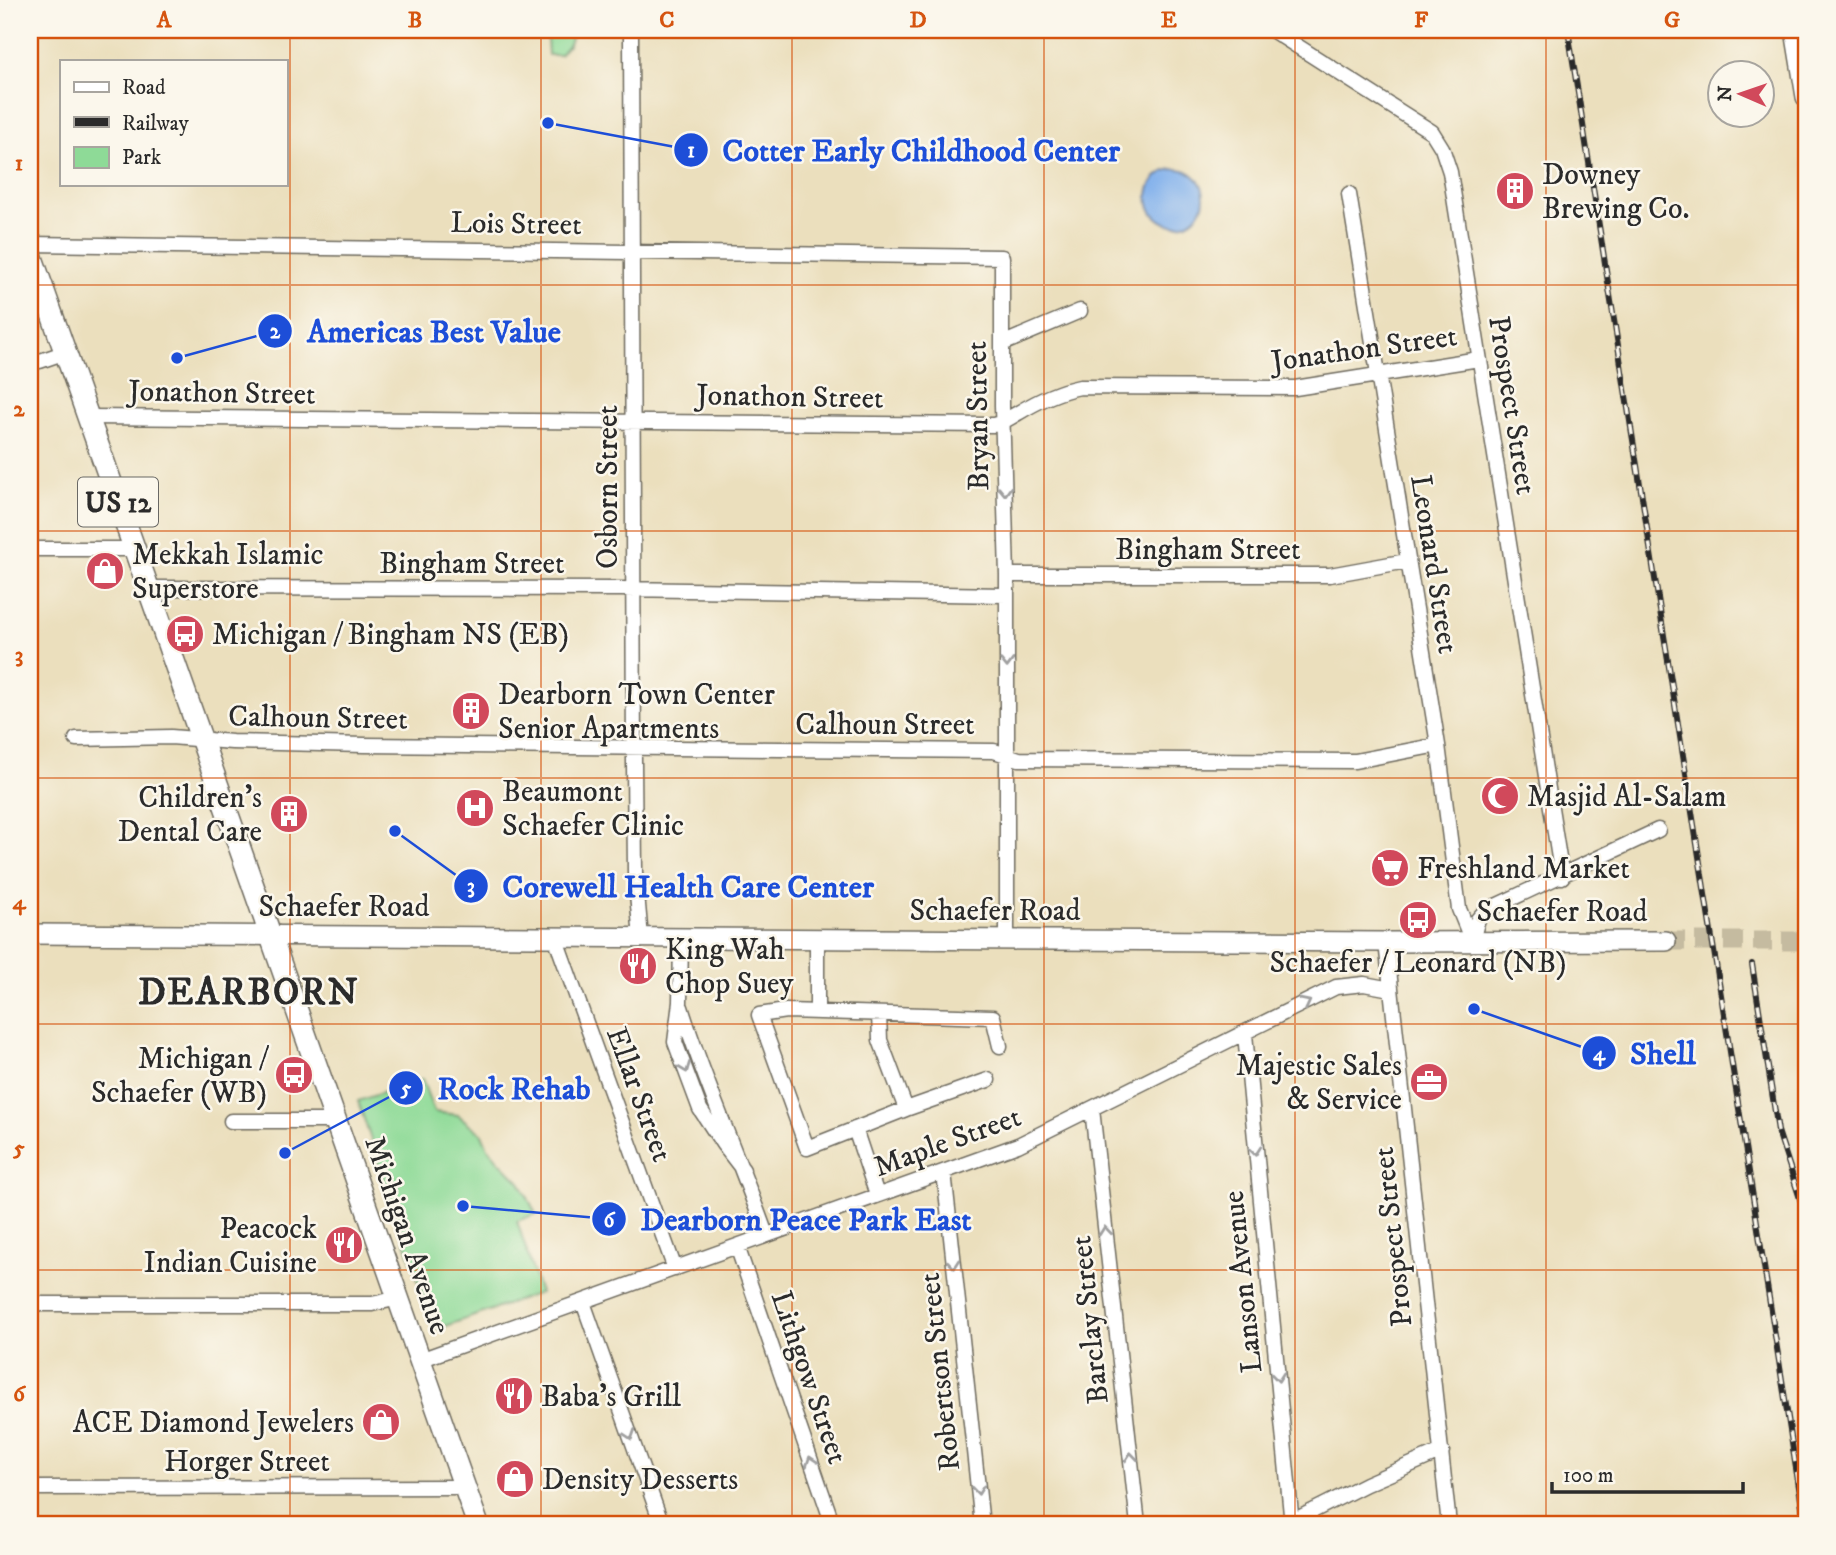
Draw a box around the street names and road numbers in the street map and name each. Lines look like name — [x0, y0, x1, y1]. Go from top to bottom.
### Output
street label: Lois Street — [450, 205, 582, 244]
street label: Prospect Street — [1479, 313, 1544, 497]
street label: Jonathon Street — [1266, 318, 1460, 381]
street label: Bryan Street — [959, 341, 998, 491]
street label: Jonathon Street — [125, 373, 316, 414]
street label: Jonathon Street — [693, 377, 884, 418]
street label: Osborn Street — [590, 405, 627, 569]
street label: Leonard Street — [1401, 472, 1466, 656]
road number: US 12 — [78, 477, 158, 526]
street label: Bingham Street — [1115, 532, 1301, 569]
street label: Bingham Street — [379, 546, 565, 583]
street label: Calhoun Street — [228, 698, 408, 739]
street label: Calhoun Street — [795, 707, 975, 744]
street label: Schaefer Road — [258, 889, 430, 926]
street label: Schaefer Road — [909, 893, 1081, 930]
street label: Schaefer Road — [1476, 894, 1648, 931]
street label: Ellar Street — [597, 1022, 680, 1167]
street label: Maple Street — [869, 1099, 1026, 1186]
street label: Michigan Avenue — [355, 1131, 458, 1340]
street label: Prospect Street — [1366, 1145, 1421, 1329]
street label: Lanson Avenue — [1216, 1189, 1271, 1375]
street label: Barclay Street — [1063, 1234, 1118, 1406]
street label: Robertson Street — [912, 1271, 969, 1473]
street label: Lithgow Street — [762, 1286, 855, 1469]
street label: Horger Street — [164, 1444, 330, 1481]

